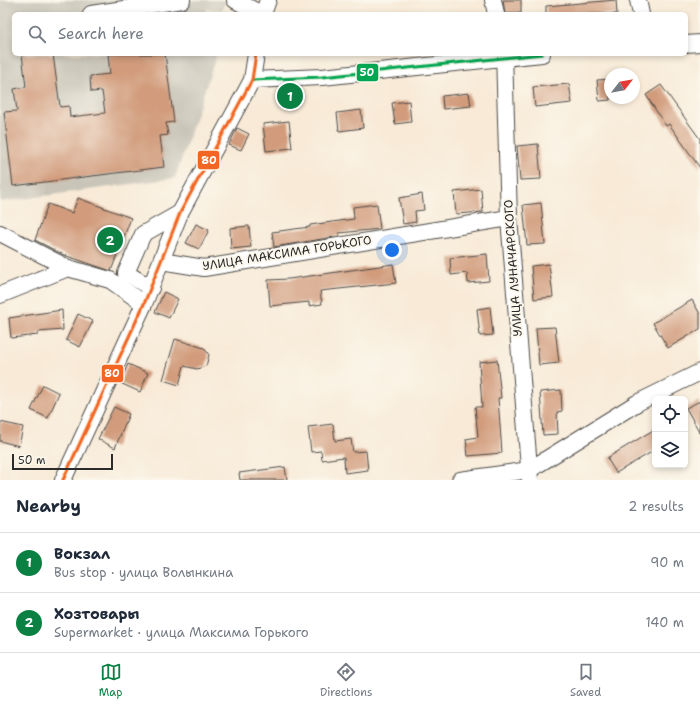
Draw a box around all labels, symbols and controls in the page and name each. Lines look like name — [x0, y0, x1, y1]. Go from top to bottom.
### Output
search box — [12, 12, 688, 56]
icon: search — [26, 23, 48, 45]
text: Search here — [58, 24, 144, 44]
line badge: 50 — [356, 63, 379, 82]
text: 50 — [360, 65, 375, 80]
north arrow — [604, 68, 640, 104]
pin: 1 — [277, 81, 303, 111]
line badge: 80 — [197, 150, 220, 170]
text: 80 — [201, 153, 217, 168]
street label: УЛИЦА ЛУНАЧАРСКОГО — [500, 199, 526, 337]
pin: 2 — [97, 225, 123, 255]
street label: УЛИЦА МАКСИМА ГОРЬКОГО — [201, 232, 373, 274]
your location — [382, 240, 402, 260]
line badge: 80 — [101, 364, 124, 383]
text: 80 — [104, 366, 120, 381]
map controls — [652, 396, 688, 468]
button: locate — [652, 396, 688, 432]
button: layers — [652, 432, 688, 468]
scale bar — [12, 452, 113, 471]
text: 50 m — [18, 453, 46, 468]
text: Nearby — [16, 495, 81, 517]
text: 2 results — [628, 498, 684, 515]
text: Вокзал — [54, 544, 110, 564]
text: 1 — [26, 554, 32, 571]
text: 90 m — [650, 554, 684, 571]
text: Bus stop · улица Волынкина — [54, 564, 233, 581]
text: Хозтовары — [54, 604, 139, 624]
text: 2 — [24, 614, 34, 631]
text: 140 m — [645, 614, 684, 631]
text: Supermarket · улица Максима Горького — [54, 624, 309, 641]
tab: Map — [99, 661, 122, 700]
tab: Directions — [320, 661, 372, 700]
tab: Saved — [570, 661, 601, 700]

